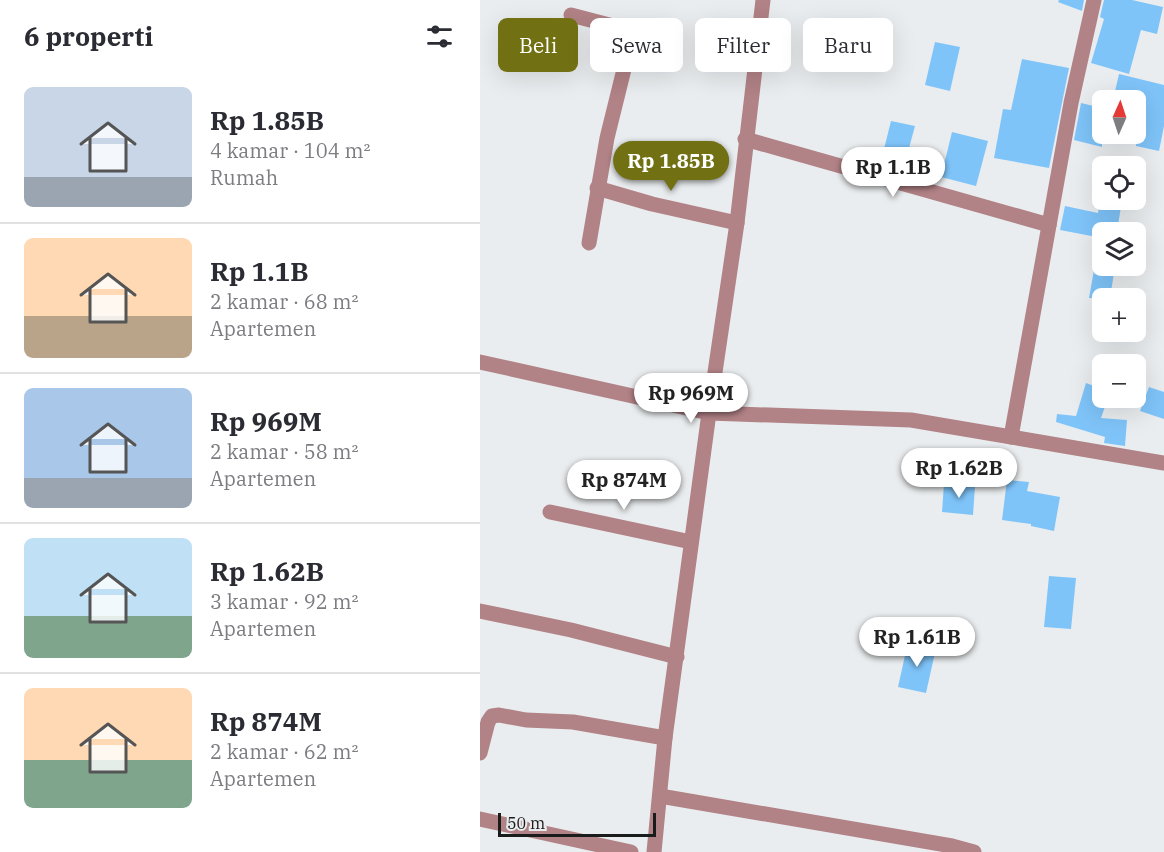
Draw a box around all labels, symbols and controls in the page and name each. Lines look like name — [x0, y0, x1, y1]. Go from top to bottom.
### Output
chip: Beli — [498, 18, 578, 72]
chip: Sewa — [590, 18, 683, 72]
chip: Filter — [695, 18, 791, 72]
chip: Baru — [803, 18, 893, 72]
text: 6 properti — [24, 19, 153, 53]
icon: filters — [423, 20, 456, 53]
north arrow — [1092, 90, 1146, 144]
map controls — [1092, 90, 1146, 408]
text: Rp 1.85B — [210, 103, 324, 137]
icon: home — [72, 111, 144, 183]
text: 4 kamar · 104 m² — [210, 137, 370, 164]
pin: Rp 1.85B — [609, 141, 733, 192]
text: Rp 1.85B — [627, 147, 715, 174]
pin: Rp 1.1B — [838, 147, 948, 198]
text: Rp 1.1B — [855, 153, 931, 180]
button: locate — [1092, 156, 1146, 210]
text: Rumah — [210, 164, 278, 191]
button: layers — [1092, 222, 1146, 276]
text: Rp 1.1B — [210, 254, 308, 288]
icon: home — [72, 262, 144, 334]
text: 2 kamar · 68 m² — [210, 288, 358, 315]
button: + — [1092, 288, 1146, 342]
text: Apartemen — [210, 315, 316, 342]
button: − — [1092, 354, 1146, 408]
pin: Rp 969M — [636, 373, 746, 424]
text: Rp 969M — [648, 379, 734, 406]
text: Rp 969M — [210, 404, 322, 438]
icon: home — [72, 412, 144, 484]
text: 2 kamar · 58 m² — [210, 438, 358, 465]
pin: Rp 1.62B — [897, 448, 1021, 499]
text: Rp 1.62B — [915, 454, 1003, 481]
pin: Rp 874M — [569, 460, 679, 511]
text: Apartemen — [210, 465, 316, 492]
text: Rp 874M — [581, 466, 667, 493]
text: Rp 1.62B — [210, 554, 324, 588]
icon: home — [72, 562, 144, 634]
text: 3 kamar · 92 m² — [210, 588, 358, 615]
text: Apartemen — [210, 615, 316, 642]
pin: Rp 1.61B — [855, 617, 979, 668]
text: Rp 1.61B — [873, 623, 961, 650]
text: Rp 874M — [210, 704, 322, 738]
icon: home — [72, 712, 144, 784]
text: 2 kamar · 62 m² — [210, 738, 358, 765]
text: Apartemen — [210, 765, 316, 792]
scale bar — [498, 810, 656, 838]
text: 50 m — [507, 813, 545, 833]

